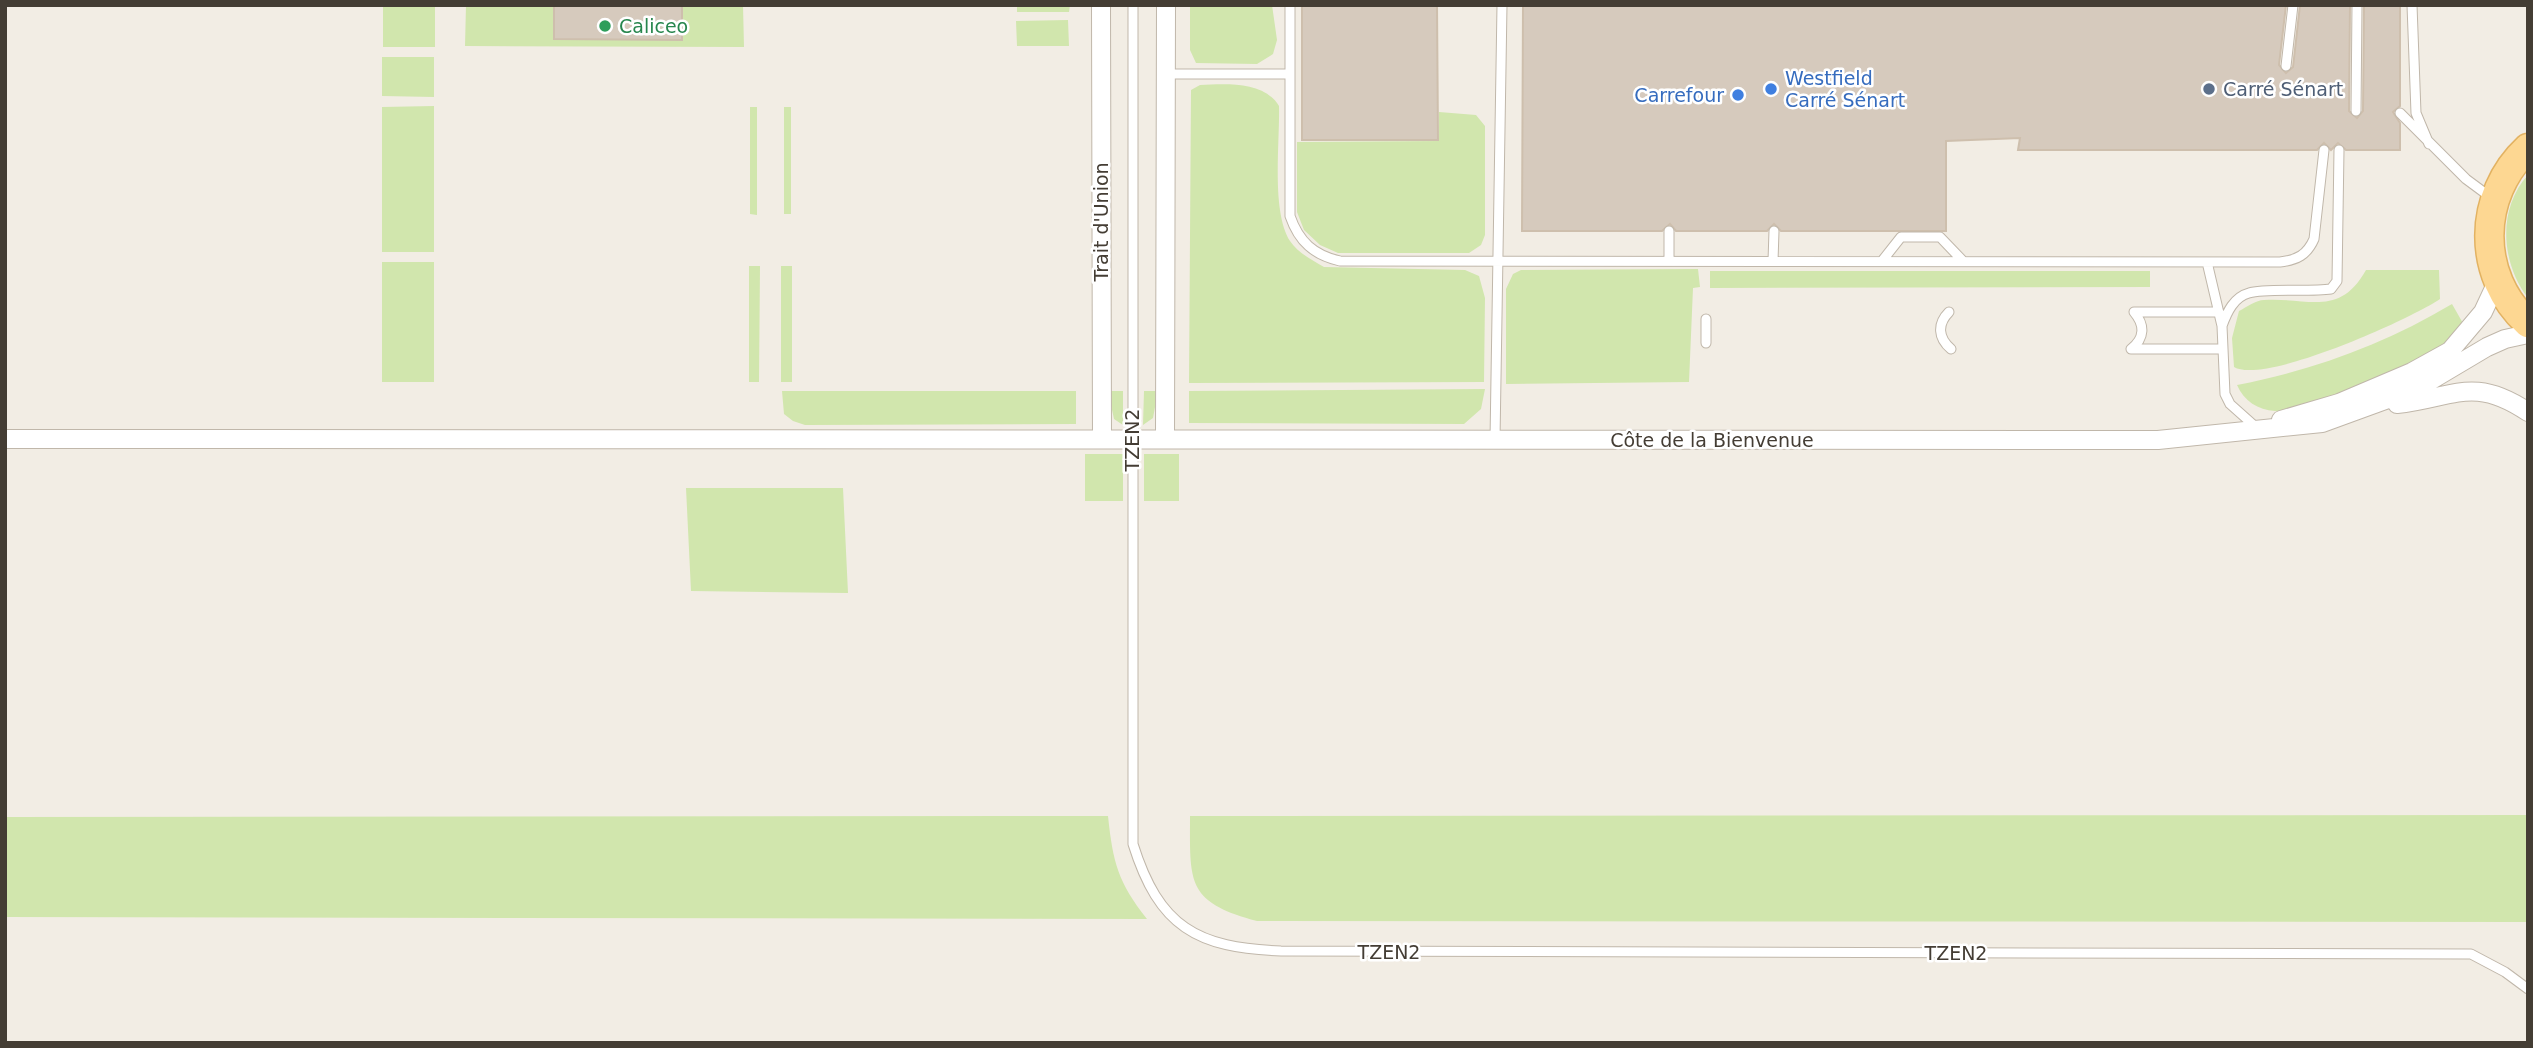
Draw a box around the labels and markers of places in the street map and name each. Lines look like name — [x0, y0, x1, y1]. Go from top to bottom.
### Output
place label: Caliceo — [619, 15, 688, 37]
marker: Caliceo — [597, 18, 613, 34]
place label: Westfield Carré Sénart — [1785, 67, 1905, 111]
place label: Carré Sénart — [2223, 78, 2343, 100]
marker: Westfield Carré Sénart — [1763, 81, 1779, 97]
marker: Carré Sénart — [2201, 81, 2217, 97]
place label: Carrefour — [1634, 84, 1724, 106]
marker: Carrefour — [1730, 87, 1746, 103]

